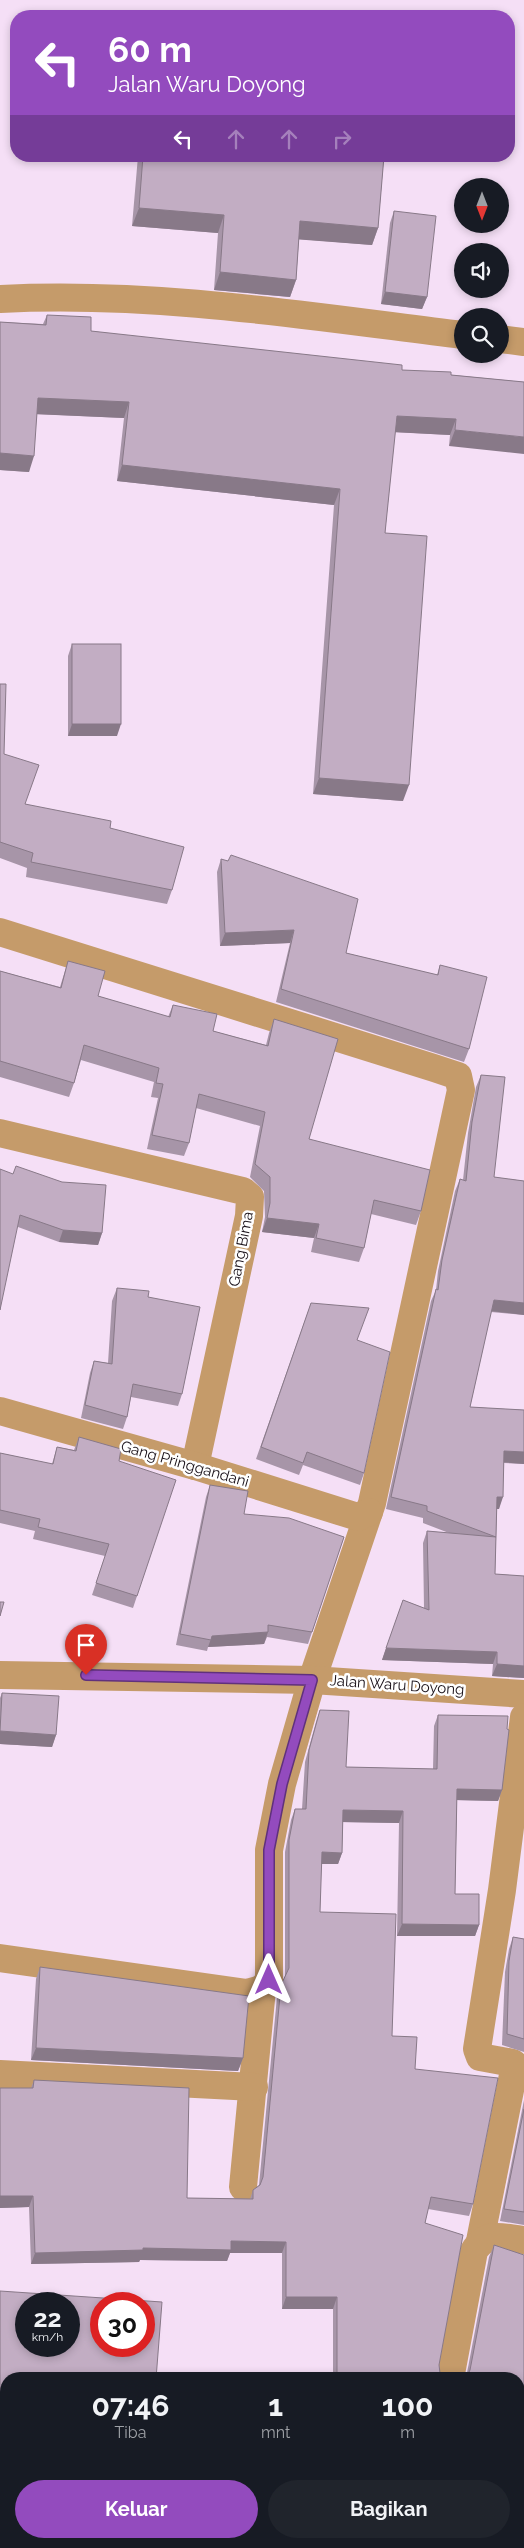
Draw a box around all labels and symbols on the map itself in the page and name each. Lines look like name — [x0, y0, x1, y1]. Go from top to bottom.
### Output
north arrow — [454, 178, 509, 232]
street label: Gang Bima — [225, 1210, 257, 1288]
street label: Gang Pringgandani — [119, 1437, 251, 1491]
pin — [65, 1624, 107, 1675]
street label: Jalan Waru Doyong — [329, 1671, 465, 1699]
position arrow — [242, 1953, 294, 2005]
speed limit sign: 30 — [90, 2292, 155, 2357]

